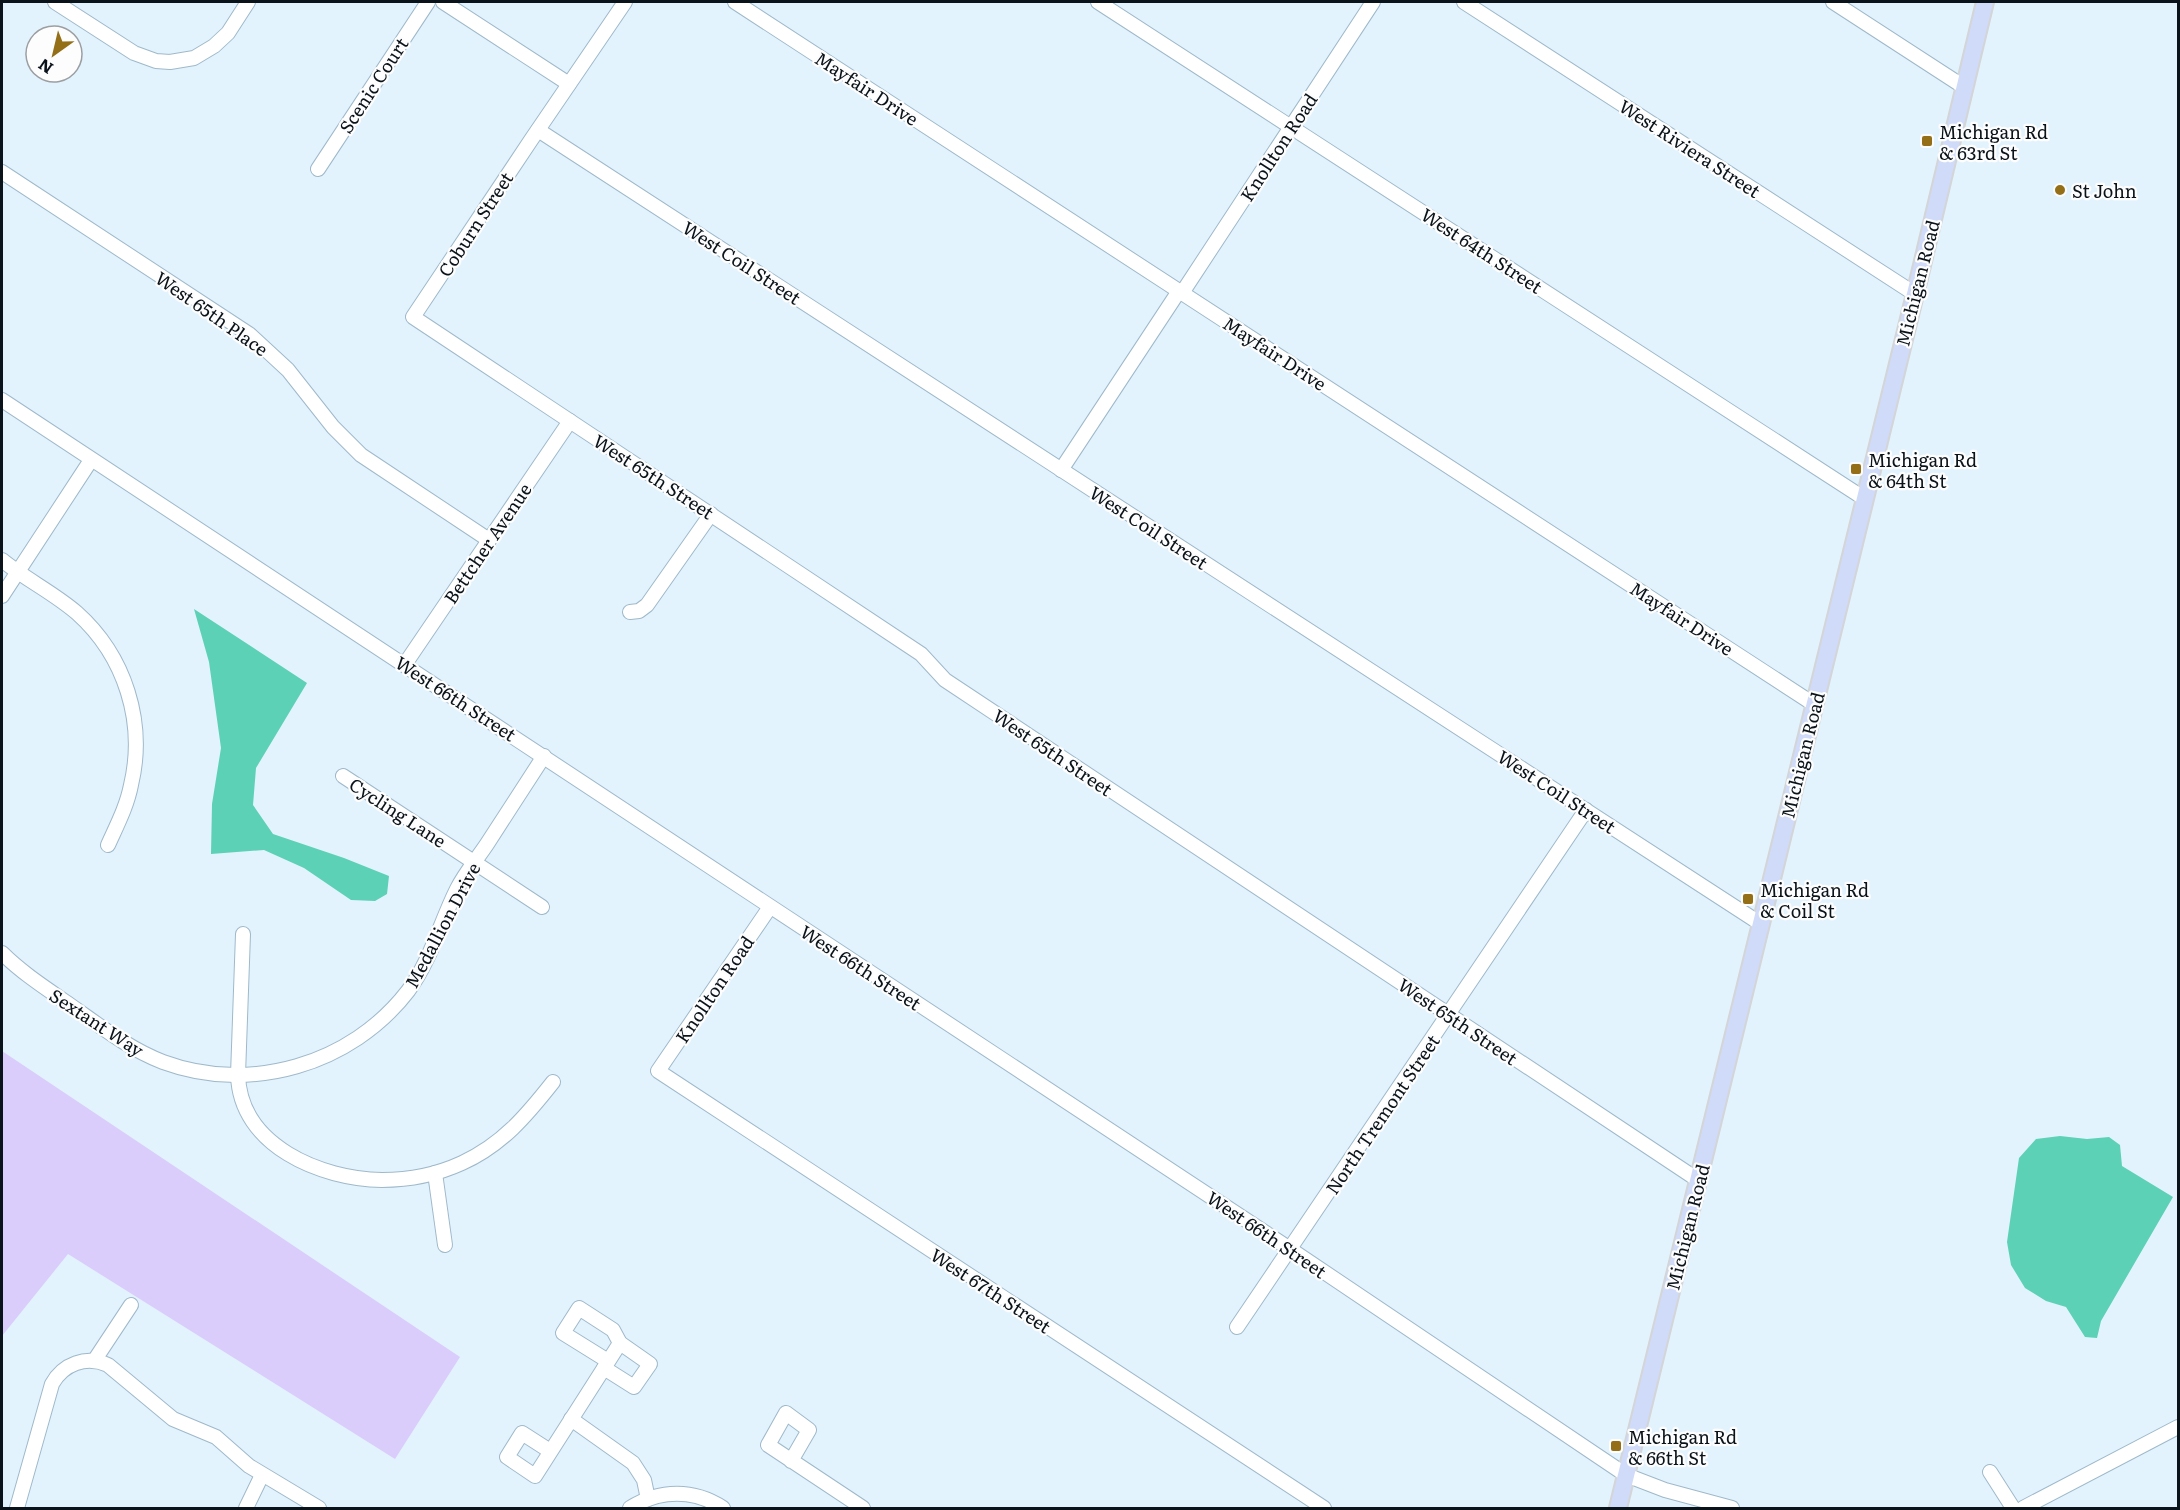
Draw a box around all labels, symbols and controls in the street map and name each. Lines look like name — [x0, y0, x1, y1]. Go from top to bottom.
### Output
north arrow — [24, 24, 84, 84]
street label: Scenic Court — [332, 31, 415, 138]
street label: Mayfair Drive — [810, 44, 924, 132]
text: N — [33, 54, 57, 81]
street label: Knollton Road — [1233, 88, 1323, 206]
street label: West Riviera Street — [1614, 92, 1767, 204]
place label: Michigan Rd & 63rd St — [1939, 118, 2048, 166]
marker: Michigan Rd & 63rd St — [1920, 134, 1934, 148]
street label: Coburn Street — [431, 166, 519, 282]
place label: St John — [2072, 177, 2137, 204]
marker: St John — [2053, 183, 2067, 197]
street label: West 64th Street — [1416, 201, 1549, 300]
street label: West Coil Street — [678, 214, 807, 311]
street label: Michigan Road — [1888, 217, 1946, 349]
street label: West 65th Place — [150, 264, 274, 362]
street label: Mayfair Drive — [1218, 309, 1332, 397]
street label: West 65th Street — [588, 427, 720, 526]
place label: Michigan Rd & 64th St — [1868, 446, 1977, 494]
marker: Michigan Rd & 64th St — [1849, 462, 1863, 476]
street label: Bettcher Avenue — [437, 477, 537, 609]
street label: West Coil Street — [1085, 479, 1214, 576]
street label: Mayfair Drive — [1625, 574, 1739, 662]
street label: West 66th Street — [390, 649, 522, 748]
street label: Michigan Road — [1773, 689, 1831, 821]
street label: West 65th Street — [988, 702, 1119, 802]
street label: West Coil Street — [1493, 743, 1622, 840]
street label: Cycling Lane — [344, 771, 452, 853]
street label: Medallion Drive — [397, 857, 487, 993]
place label: Michigan Rd & Coil St — [1760, 876, 1869, 924]
marker: Michigan Rd & Coil St — [1741, 892, 1755, 906]
street label: West 66th Street — [795, 918, 927, 1017]
street label: Knollton Road — [668, 930, 760, 1048]
street label: West 65th Street — [1393, 971, 1524, 1071]
street label: Sextant Way — [45, 981, 150, 1063]
street label: North Tremont Street — [1318, 1028, 1446, 1199]
street label: Michigan Road — [1658, 1161, 1716, 1293]
street label: West 66th Street — [1202, 1184, 1333, 1285]
street label: West 67th Street — [925, 1241, 1057, 1340]
place label: Michigan Rd & 66th St — [1628, 1423, 1737, 1471]
marker: Michigan Rd & 66th St — [1609, 1439, 1623, 1453]

